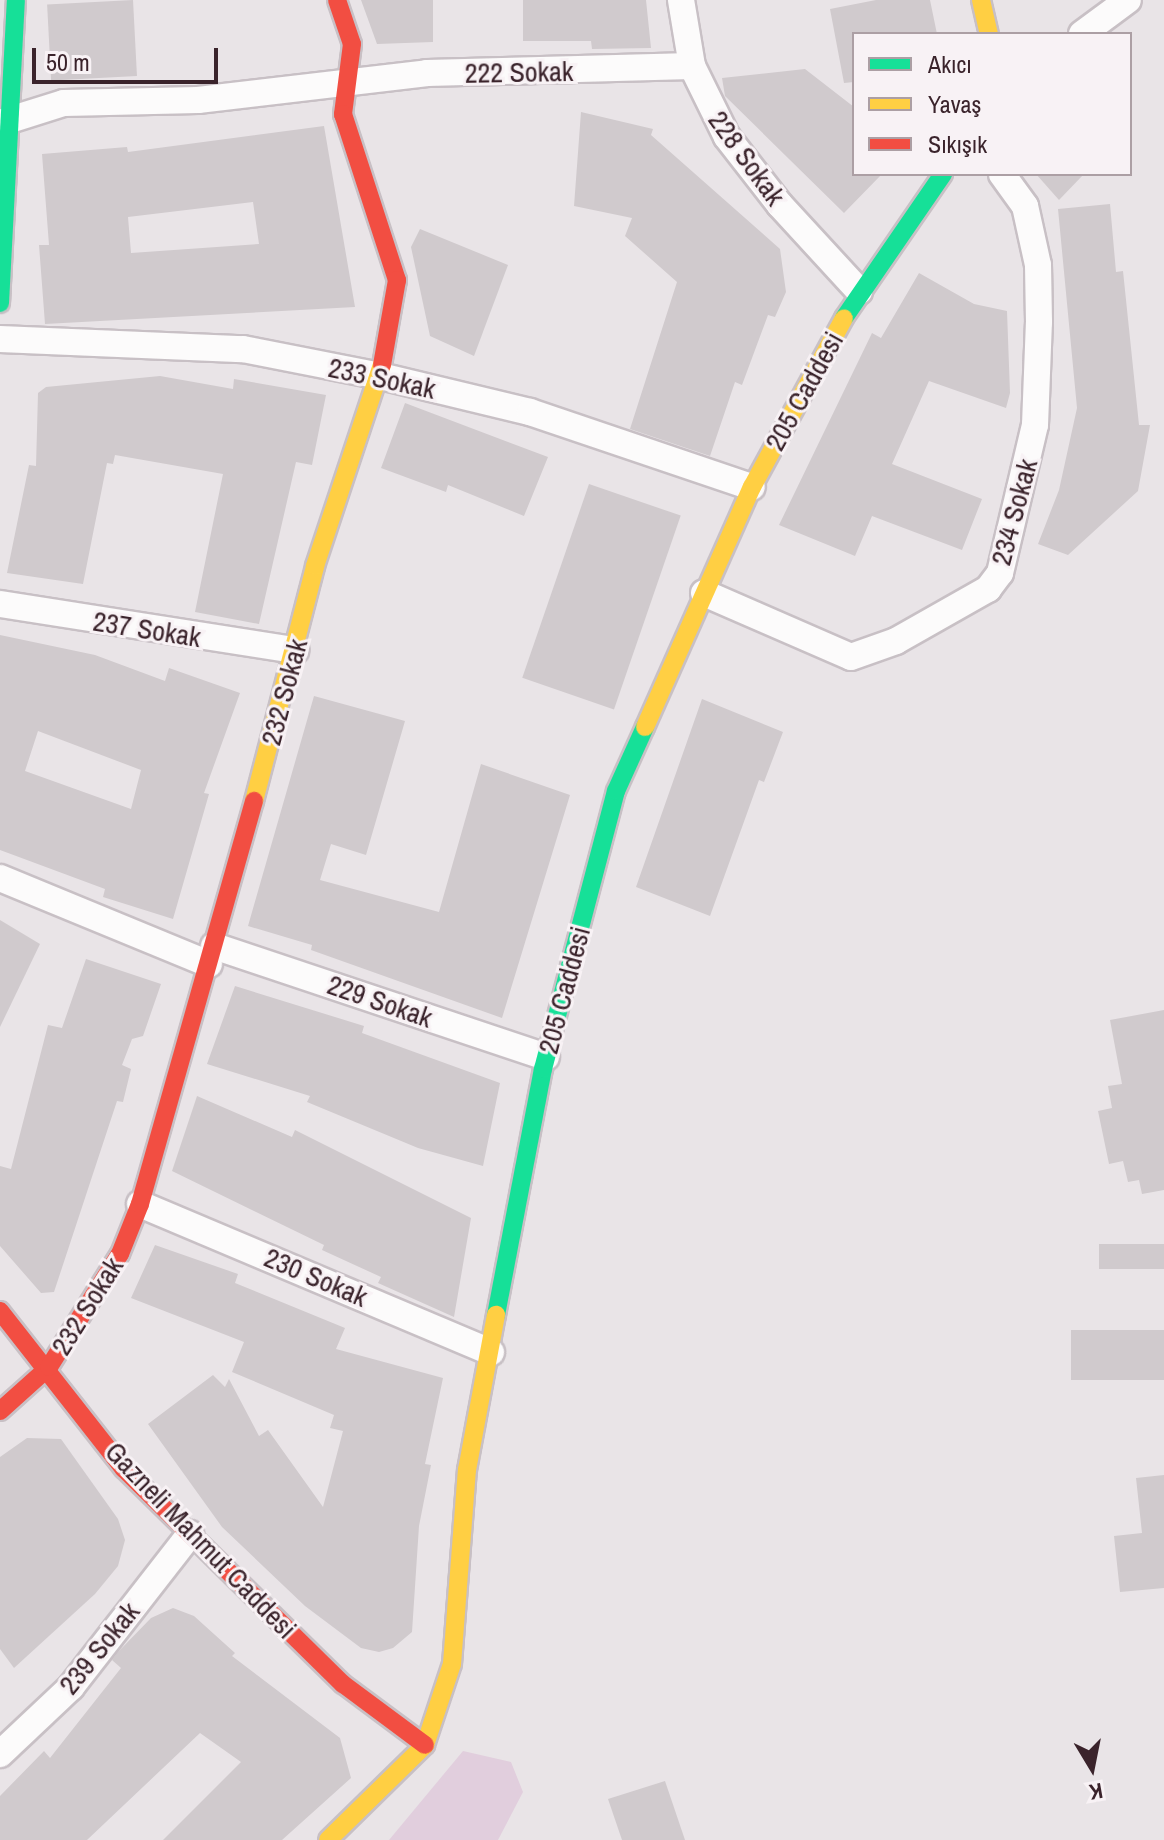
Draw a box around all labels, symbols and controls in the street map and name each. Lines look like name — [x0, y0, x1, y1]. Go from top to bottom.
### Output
scale bar — [36, 32, 222, 82]
legend — [852, 32, 1132, 176]
text: 50 m — [46, 46, 90, 78]
text: Akıcı — [928, 48, 972, 80]
street label: 222 Sokak — [464, 54, 574, 90]
text: Yavaş — [928, 88, 981, 120]
street label: 228 Sokak — [702, 104, 792, 212]
text: Sıkışık — [928, 128, 987, 160]
street label: 205 Caddesi — [758, 326, 850, 456]
street label: 233 Sokak — [325, 350, 439, 406]
street label: 234 Sokak — [984, 455, 1044, 569]
street label: 237 Sokak — [91, 604, 203, 654]
street label: 232 Sokak — [254, 635, 314, 749]
street label: 205 Caddesi — [531, 923, 597, 1057]
street label: 229 Sokak — [323, 967, 437, 1035]
street label: 230 Sokak — [259, 1240, 373, 1314]
street label: 232 Sokak — [44, 1251, 130, 1361]
street label: Gazneli Mahmut Caddesi — [98, 1435, 304, 1645]
street label: 239 Sokak — [52, 1595, 146, 1701]
north arrow — [1052, 1728, 1132, 1808]
text: K — [1087, 1776, 1105, 1808]

